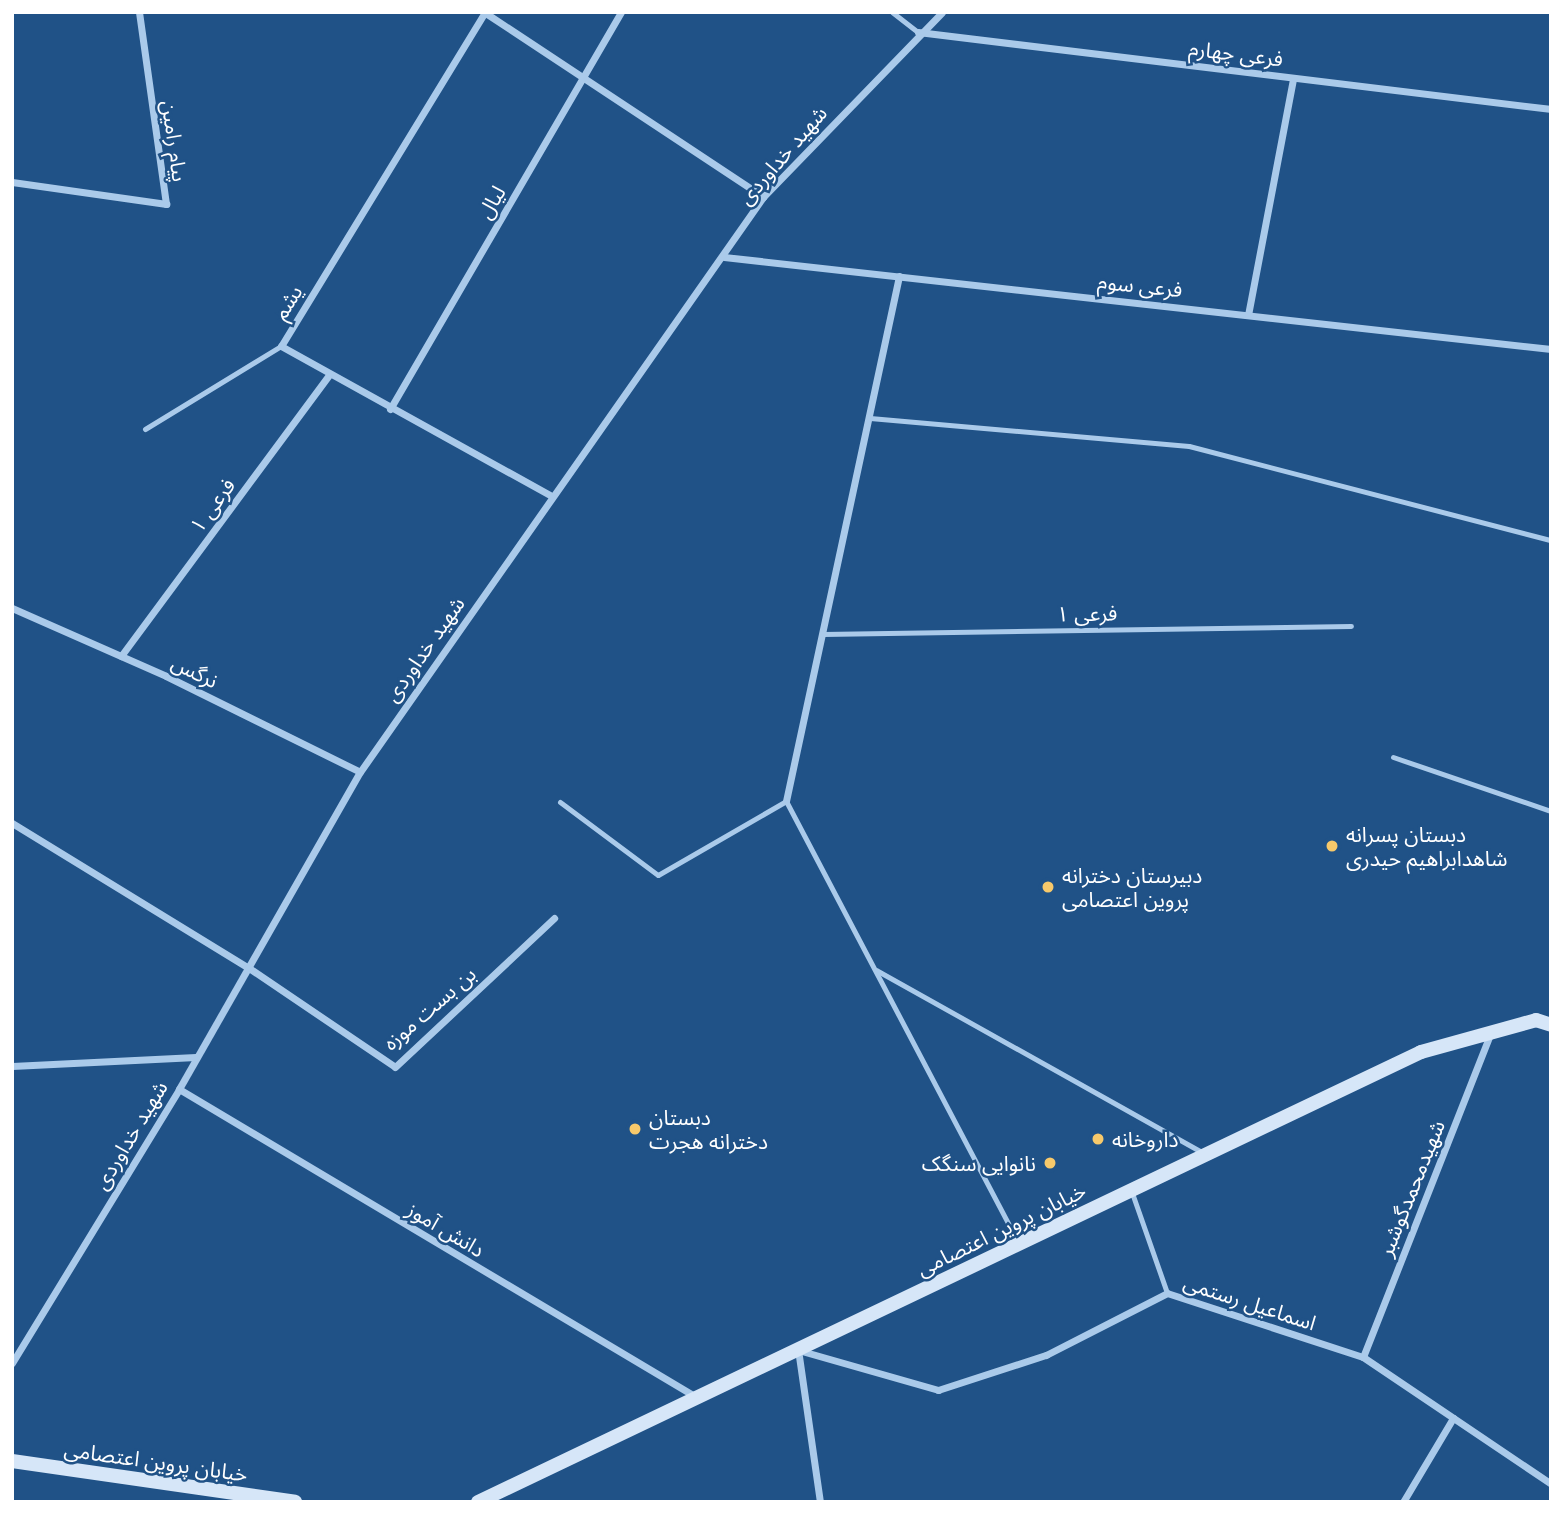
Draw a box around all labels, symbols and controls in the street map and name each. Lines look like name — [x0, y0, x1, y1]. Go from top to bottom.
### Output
street label: فرعی چهارم — [1187, 35, 1285, 71]
street label: پیام رامین — [157, 99, 193, 183]
street label: شهید خداوردی — [732, 100, 832, 210]
street label: لیال — [472, 181, 510, 223]
street label: فرعی سوم — [1096, 268, 1184, 302]
street label: یشم — [267, 280, 307, 324]
street label: فرعی ۱ — [184, 473, 240, 537]
street label: شهید خداوردی — [379, 592, 469, 706]
street label: فرعی ۱ — [1056, 600, 1118, 626]
street label: نرگس — [168, 649, 222, 693]
place label: دبستان پسرانه شاهدابراهیم حیدری — [1346, 821, 1507, 871]
marker: دبستان پسرانه شاهدابراهیم حیدری — [1324, 838, 1340, 854]
place label: دبیرستان دخترانه پروین اعتصامی — [1062, 862, 1202, 912]
marker: دبیرستان دخترانه پروین اعتصامی — [1040, 879, 1056, 895]
street label: بن بست موزه — [377, 961, 481, 1055]
street label: شهید خداوردی — [88, 1076, 172, 1194]
place label: دبستان دخترانه هجرت — [649, 1104, 768, 1154]
street label: شهیدمحمدگوشبر — [1372, 1116, 1450, 1260]
marker: دبستان دخترانه هجرت — [627, 1121, 643, 1137]
place label: داروخانه — [1112, 1126, 1178, 1152]
marker: داروخانه — [1090, 1131, 1106, 1147]
place label: نانوایی سنگک — [922, 1150, 1036, 1176]
marker: نانوایی سنگک — [1042, 1155, 1058, 1171]
street label: خیابان پروین اعتصامی — [912, 1177, 1090, 1281]
street label: دانش آموز — [402, 1196, 490, 1262]
street label: اسماعیل رستمی — [1181, 1269, 1319, 1335]
street label: خیابان پروین اعتصامی — [63, 1436, 249, 1486]

